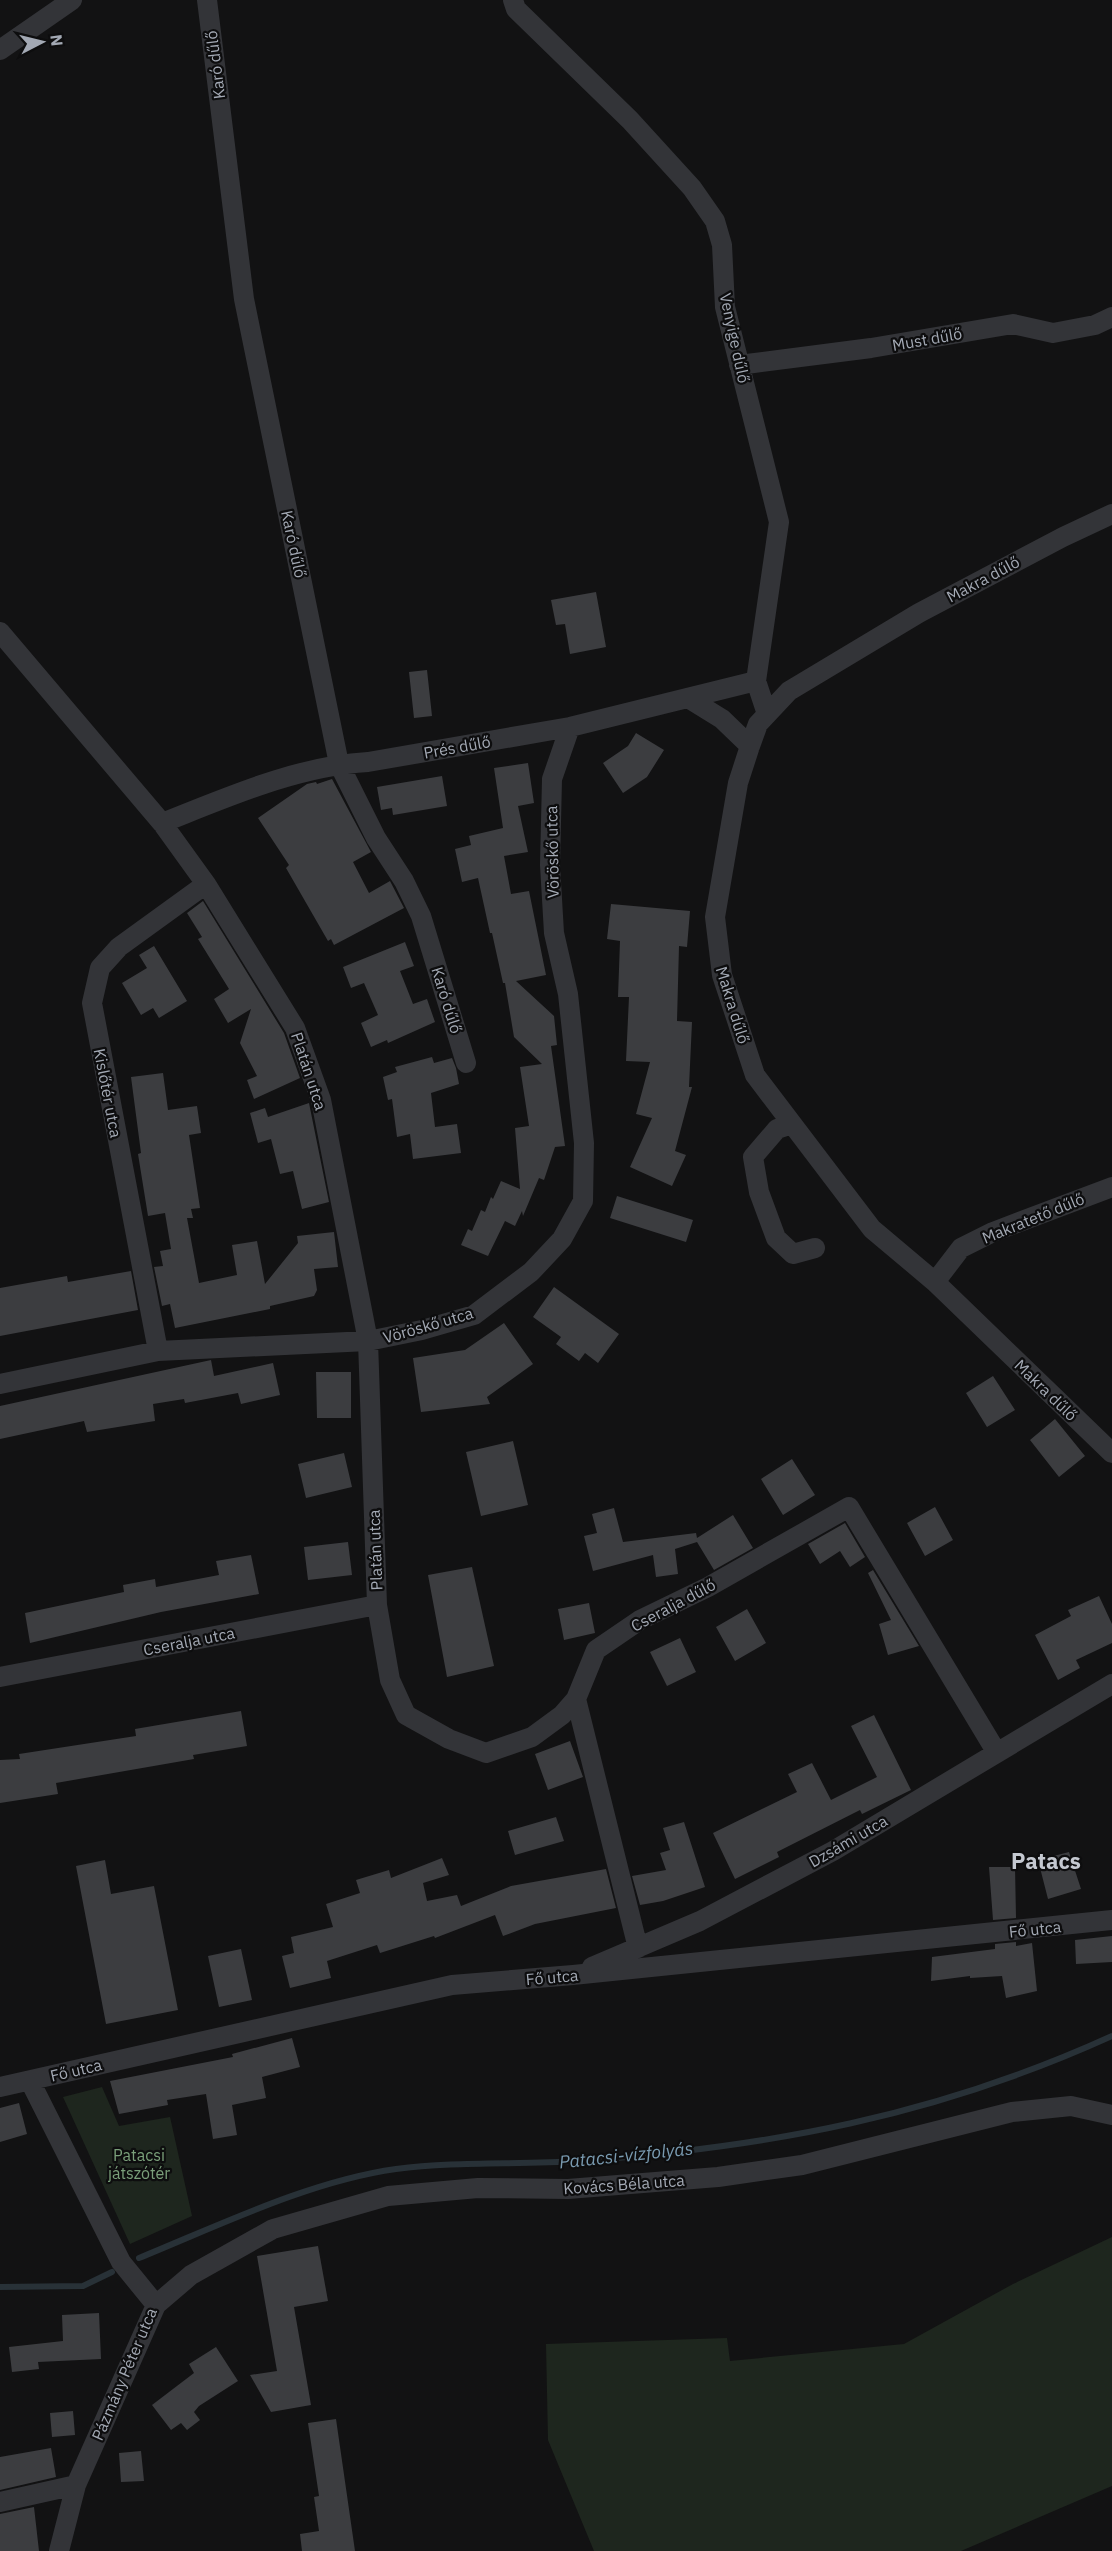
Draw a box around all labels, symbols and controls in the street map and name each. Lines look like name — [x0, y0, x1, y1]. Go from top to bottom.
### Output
north arrow — [12, 12, 72, 72]
street label: Karó dűlő — [201, 30, 229, 100]
text: N — [46, 33, 68, 47]
street label: Venyige dűlő — [716, 291, 754, 385]
street label: Must dűlő — [890, 323, 964, 355]
street label: Karó dűlő — [277, 508, 311, 580]
street label: Makra dűlő — [943, 551, 1023, 607]
street label: Prés dűlő — [422, 731, 492, 763]
street label: Vöröskő utca — [541, 805, 563, 899]
street label: Karó dűlő — [427, 964, 467, 1036]
street label: Makra dűlő — [712, 964, 754, 1046]
street label: Platán utca — [287, 1029, 331, 1113]
street label: Kislőtér utca — [90, 1047, 127, 1140]
street label: Makratető dűlő — [979, 1188, 1087, 1248]
street label: Vöröskő utca — [381, 1302, 476, 1347]
street label: Makra dűlő — [1010, 1355, 1082, 1425]
street label: Platán utca — [364, 1509, 386, 1591]
street label: Cseralja dűlő — [627, 1574, 719, 1636]
street label: Cseralja utca — [142, 1622, 237, 1660]
street label: Dzsámi utca — [805, 1810, 891, 1872]
district label: Patacs — [1011, 1846, 1081, 1875]
street label: Fő utca — [1008, 1916, 1063, 1942]
street label: Fő utca — [525, 1965, 579, 1989]
street label: Fő utca — [48, 2054, 104, 2086]
water label: Patacsi-vízfolyás — [558, 2137, 694, 2173]
park label: Patacsi játszótér — [108, 2145, 170, 2183]
street label: Kovács Béla utca — [563, 2170, 686, 2198]
street label: Pázmány Péter utca — [87, 2304, 161, 2443]

